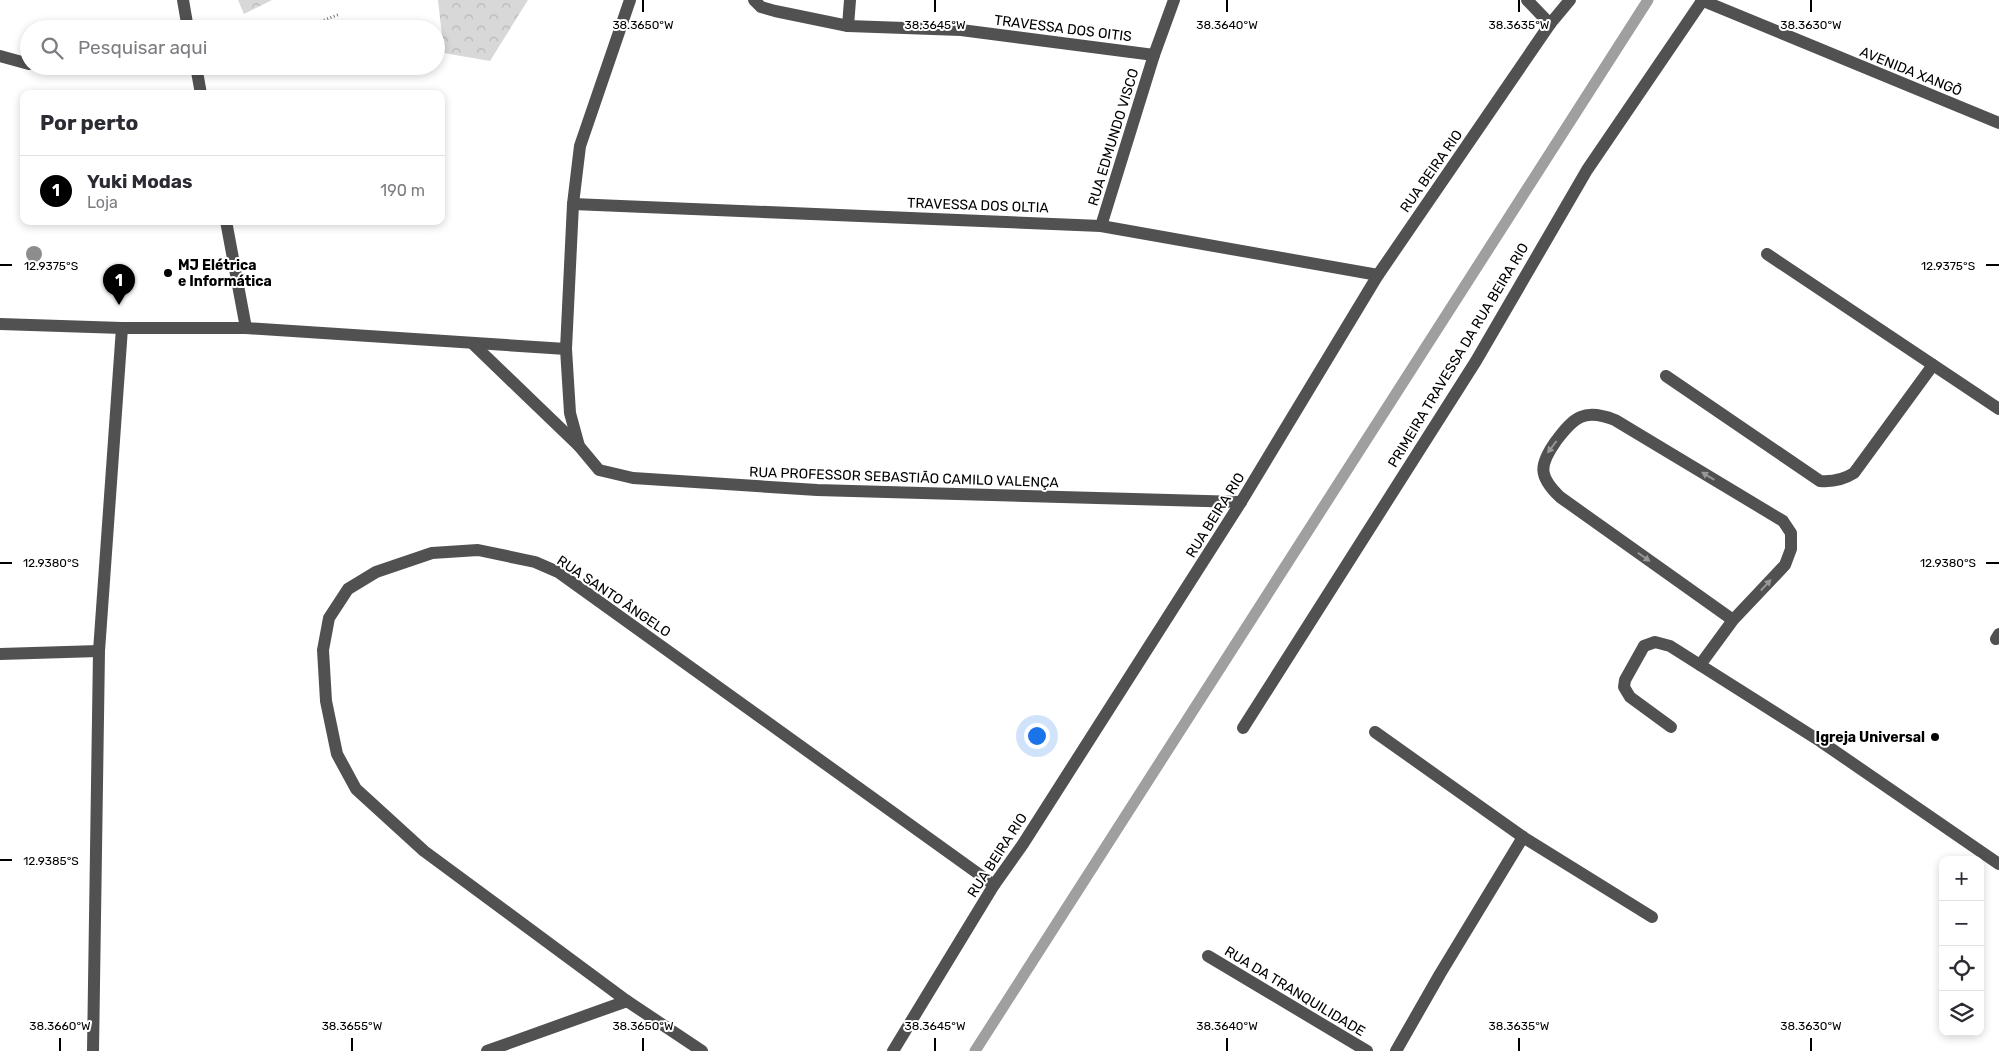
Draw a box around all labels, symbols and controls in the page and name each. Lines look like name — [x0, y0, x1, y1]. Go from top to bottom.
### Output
street label: TRAVESSA DOS OITIS — [993, 12, 1133, 45]
text: 38.3650°W — [612, 18, 674, 32]
text: 38.3645°W — [904, 18, 966, 32]
text: 38.3640°W — [1196, 18, 1258, 32]
text: 38.3635°W — [1489, 18, 1550, 32]
text: 38.3630°W — [1780, 18, 1842, 32]
search box — [20, 20, 445, 75]
icon: search — [38, 34, 66, 62]
text: Pesquisar aqui — [78, 36, 207, 59]
street label: AVENIDA XANGÕ — [1857, 42, 1965, 100]
street label: RUA EDMUNDO VISCO — [1084, 66, 1142, 208]
text: Por perto — [40, 110, 138, 135]
street label: RUA BEIRA RIO — [1397, 127, 1466, 216]
text: Yuki Modas — [87, 170, 193, 193]
text: 1 — [52, 181, 60, 200]
text: 190 m — [380, 181, 425, 200]
text: Loja — [87, 193, 118, 212]
street label: TRAVESSA DOS OLTIA — [907, 195, 1050, 216]
street label: PRIMEIRA TRAVESSA DA RUA BEIRA RIO — [1384, 240, 1532, 471]
place label: MJ Elétrica e Informática — [178, 257, 272, 290]
text: 12.9375°S — [24, 259, 78, 273]
text: 12.9375°S — [1921, 259, 1975, 273]
pin: 1 — [103, 264, 135, 305]
marker: MJ Elétrica e Informática — [162, 267, 174, 279]
one-way arrow — [1547, 440, 1557, 453]
street label: RUA PROFESSOR SEBASTIÃO CAMILO VALENÇA — [749, 463, 1060, 491]
street label: RUA BEIRA RIO — [1183, 470, 1248, 561]
one-way arrow — [1701, 471, 1714, 480]
street label: RUA SANTO ÂNGELO — [554, 551, 674, 641]
one-way arrow — [1637, 552, 1651, 562]
text: 12.9380°S — [23, 556, 79, 570]
text: 12.9380°S — [1920, 556, 1976, 570]
one-way arrow — [1760, 579, 1772, 591]
your location — [1024, 723, 1050, 749]
place label: Igreja Universal — [1816, 729, 1925, 746]
marker: Igreja Universal — [1929, 731, 1941, 743]
street label: RUA BEIRA RIO — [964, 810, 1031, 901]
text: 12.9385°S — [23, 854, 79, 868]
map controls — [1939, 856, 1984, 1036]
button: + — [1939, 856, 1984, 901]
button: − — [1939, 901, 1984, 946]
street label: RUA DA TRANQUILIDADE — [1221, 943, 1368, 1040]
button: locate — [1939, 946, 1984, 991]
button: layers — [1939, 991, 1984, 1036]
text: 38.3660°W — [29, 1019, 91, 1033]
text: 38.3655°W — [322, 1019, 383, 1033]
text: 38.3650°W — [612, 1019, 674, 1033]
text: 38.3645°W — [904, 1019, 966, 1033]
text: 38.3640°W — [1196, 1019, 1258, 1033]
text: 38.3635°W — [1489, 1019, 1550, 1033]
text: 38.3630°W — [1780, 1019, 1842, 1033]

